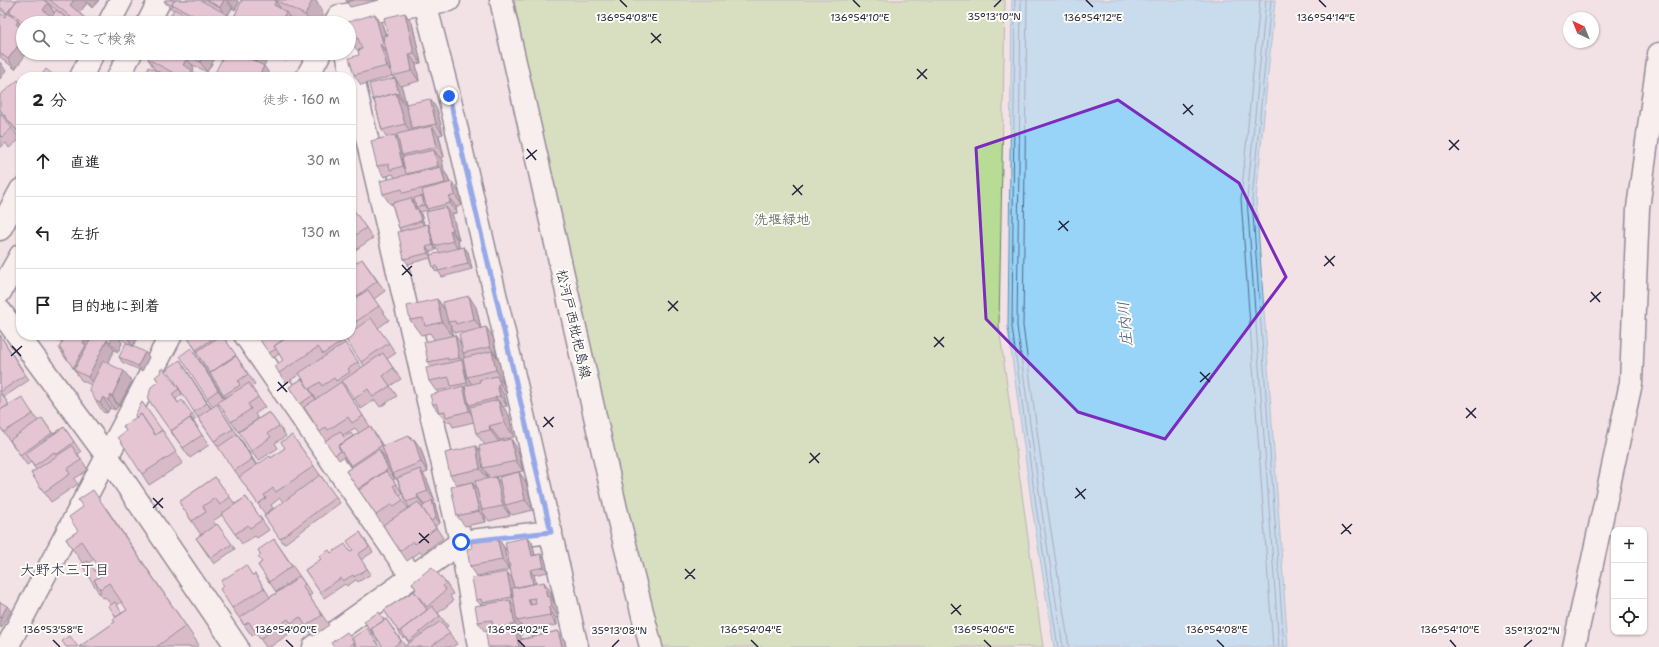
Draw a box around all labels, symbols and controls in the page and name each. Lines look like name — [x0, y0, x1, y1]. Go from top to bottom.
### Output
text: 35°13'10"N — [967, 10, 1021, 23]
text: 136°54'08"E — [596, 11, 658, 24]
text: 136°54'10"E — [830, 11, 890, 24]
text: 136°54'12"E — [1064, 11, 1122, 24]
text: 136°54'14"E — [1297, 11, 1355, 24]
north arrow — [1563, 12, 1599, 48]
search box — [16, 16, 356, 60]
icon: search — [30, 27, 52, 49]
text: ここで検索 — [62, 29, 137, 49]
route end — [440, 87, 458, 105]
text: 2 分 — [32, 89, 67, 111]
text: 徒歩 · 160 m — [263, 91, 340, 108]
icon: ahead — [32, 150, 54, 172]
text: 直進 — [70, 152, 100, 172]
text: 30 m — [306, 152, 340, 169]
park label: 洗堰緑地 — [754, 210, 810, 228]
icon: left — [32, 222, 54, 244]
text: 左折 — [70, 224, 100, 244]
text: 130 m — [302, 224, 340, 241]
street label: 松河戸西枇杷島線 — [553, 267, 595, 381]
icon: arrive — [32, 294, 54, 316]
text: 目的地に到着 — [70, 296, 160, 316]
water label: 庄内川 — [1113, 301, 1137, 347]
map controls — [1611, 527, 1647, 635]
button: + — [1611, 527, 1647, 563]
route start — [452, 533, 470, 551]
district label: 大野木三丁目 — [20, 560, 110, 580]
button: − — [1611, 563, 1647, 599]
button: locate — [1611, 599, 1647, 635]
text: 136°53'58"E — [23, 623, 83, 636]
text: 136°54'00"E — [255, 623, 317, 636]
text: 136°54'02"E — [487, 623, 549, 636]
text: 136°54'04"E — [720, 623, 782, 636]
text: 136°54'06"E — [953, 623, 1015, 636]
text: 136°54'08"E — [1186, 623, 1248, 636]
text: 136°54'10"E — [1420, 623, 1480, 636]
text: 35°13'08"N — [591, 624, 647, 637]
text: 35°13'02"N — [1504, 624, 1560, 637]

